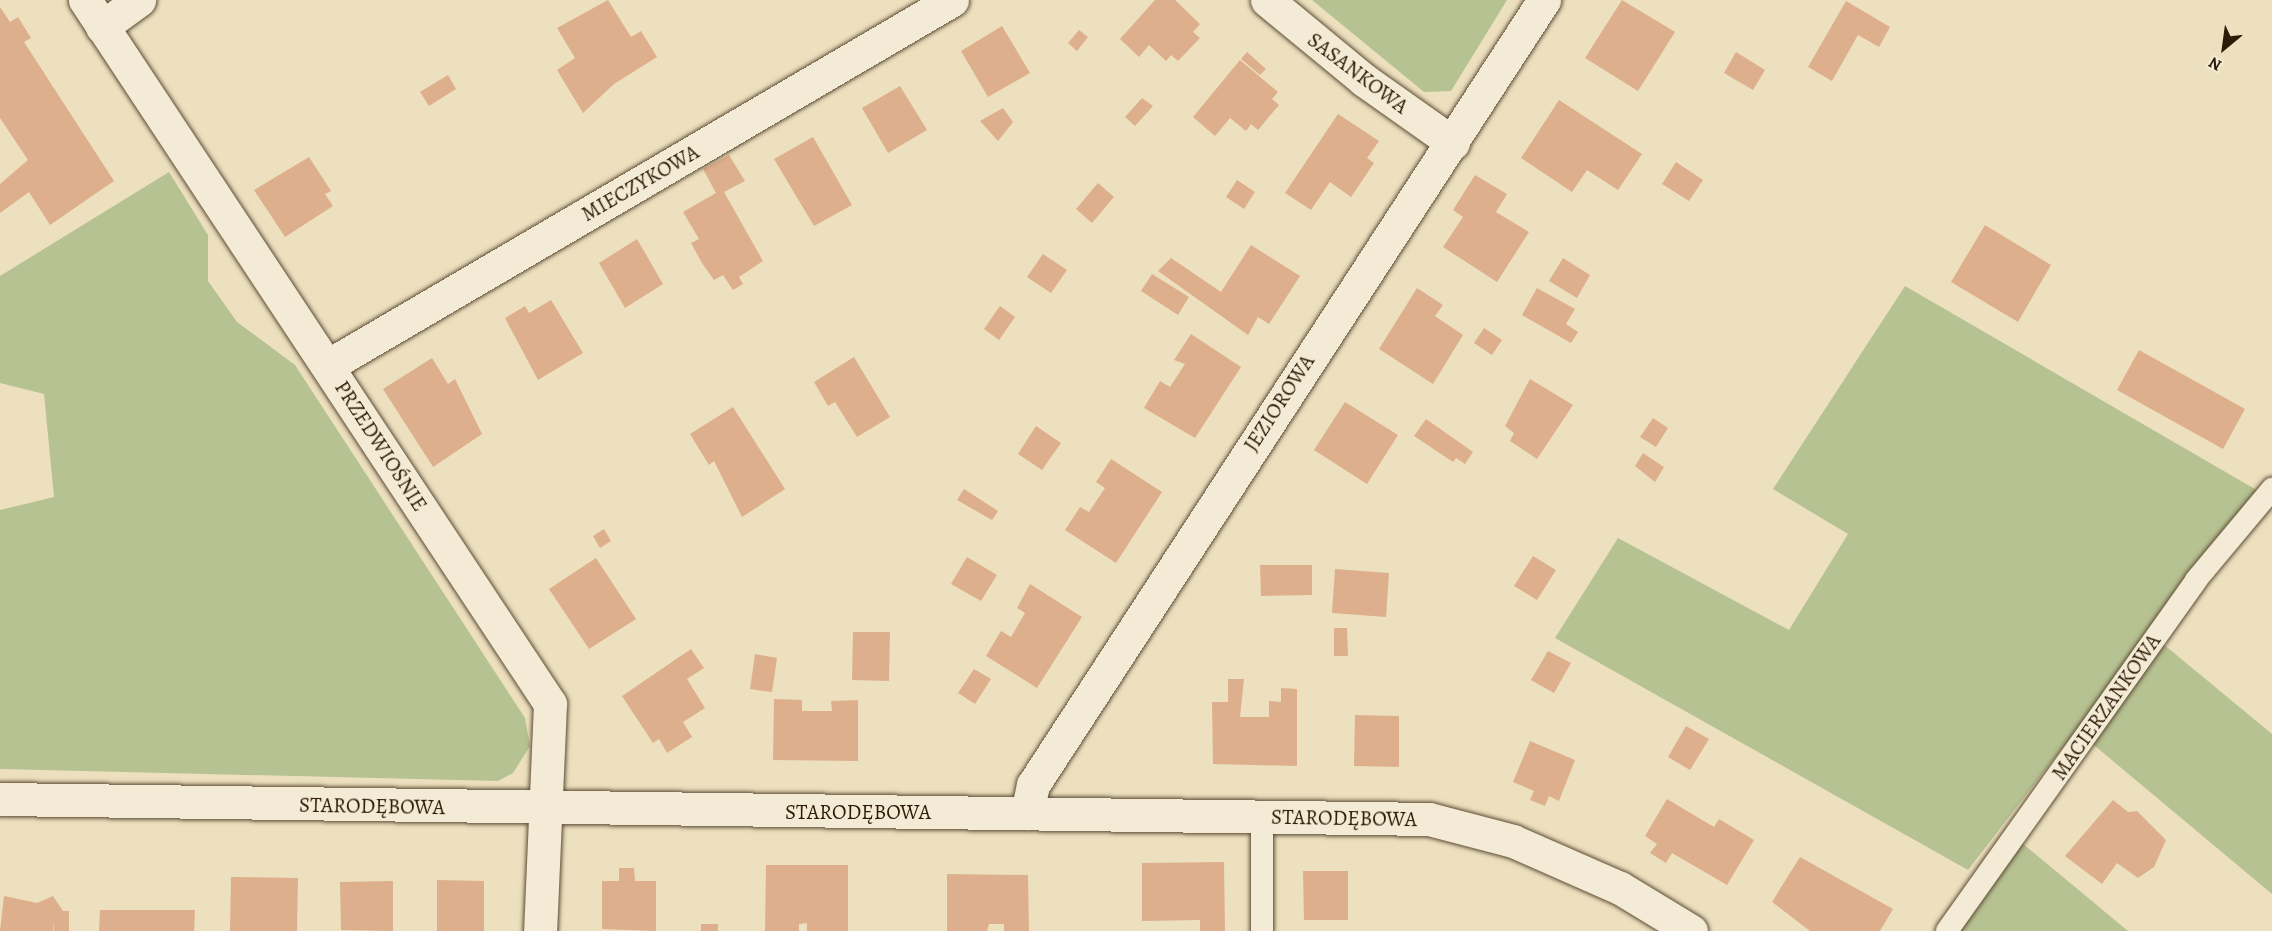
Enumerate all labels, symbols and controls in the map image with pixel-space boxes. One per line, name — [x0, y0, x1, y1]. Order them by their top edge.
north arrow — [2194, 18, 2254, 78]
street label: SASANKOWA — [1303, 27, 1413, 119]
text: N — [2205, 51, 2226, 76]
street label: MIECZYKOWA — [577, 139, 703, 227]
street label: JEZIOROWA — [1238, 350, 1320, 456]
street label: PRZEDWIOŚNIE — [329, 376, 433, 516]
street label: MACIERZANKOWA — [2046, 629, 2166, 785]
street label: STARODĘBOWA — [299, 792, 445, 820]
street label: STARODĘBOWA — [785, 799, 931, 825]
street label: STARODĘBOWA — [1271, 804, 1417, 832]

